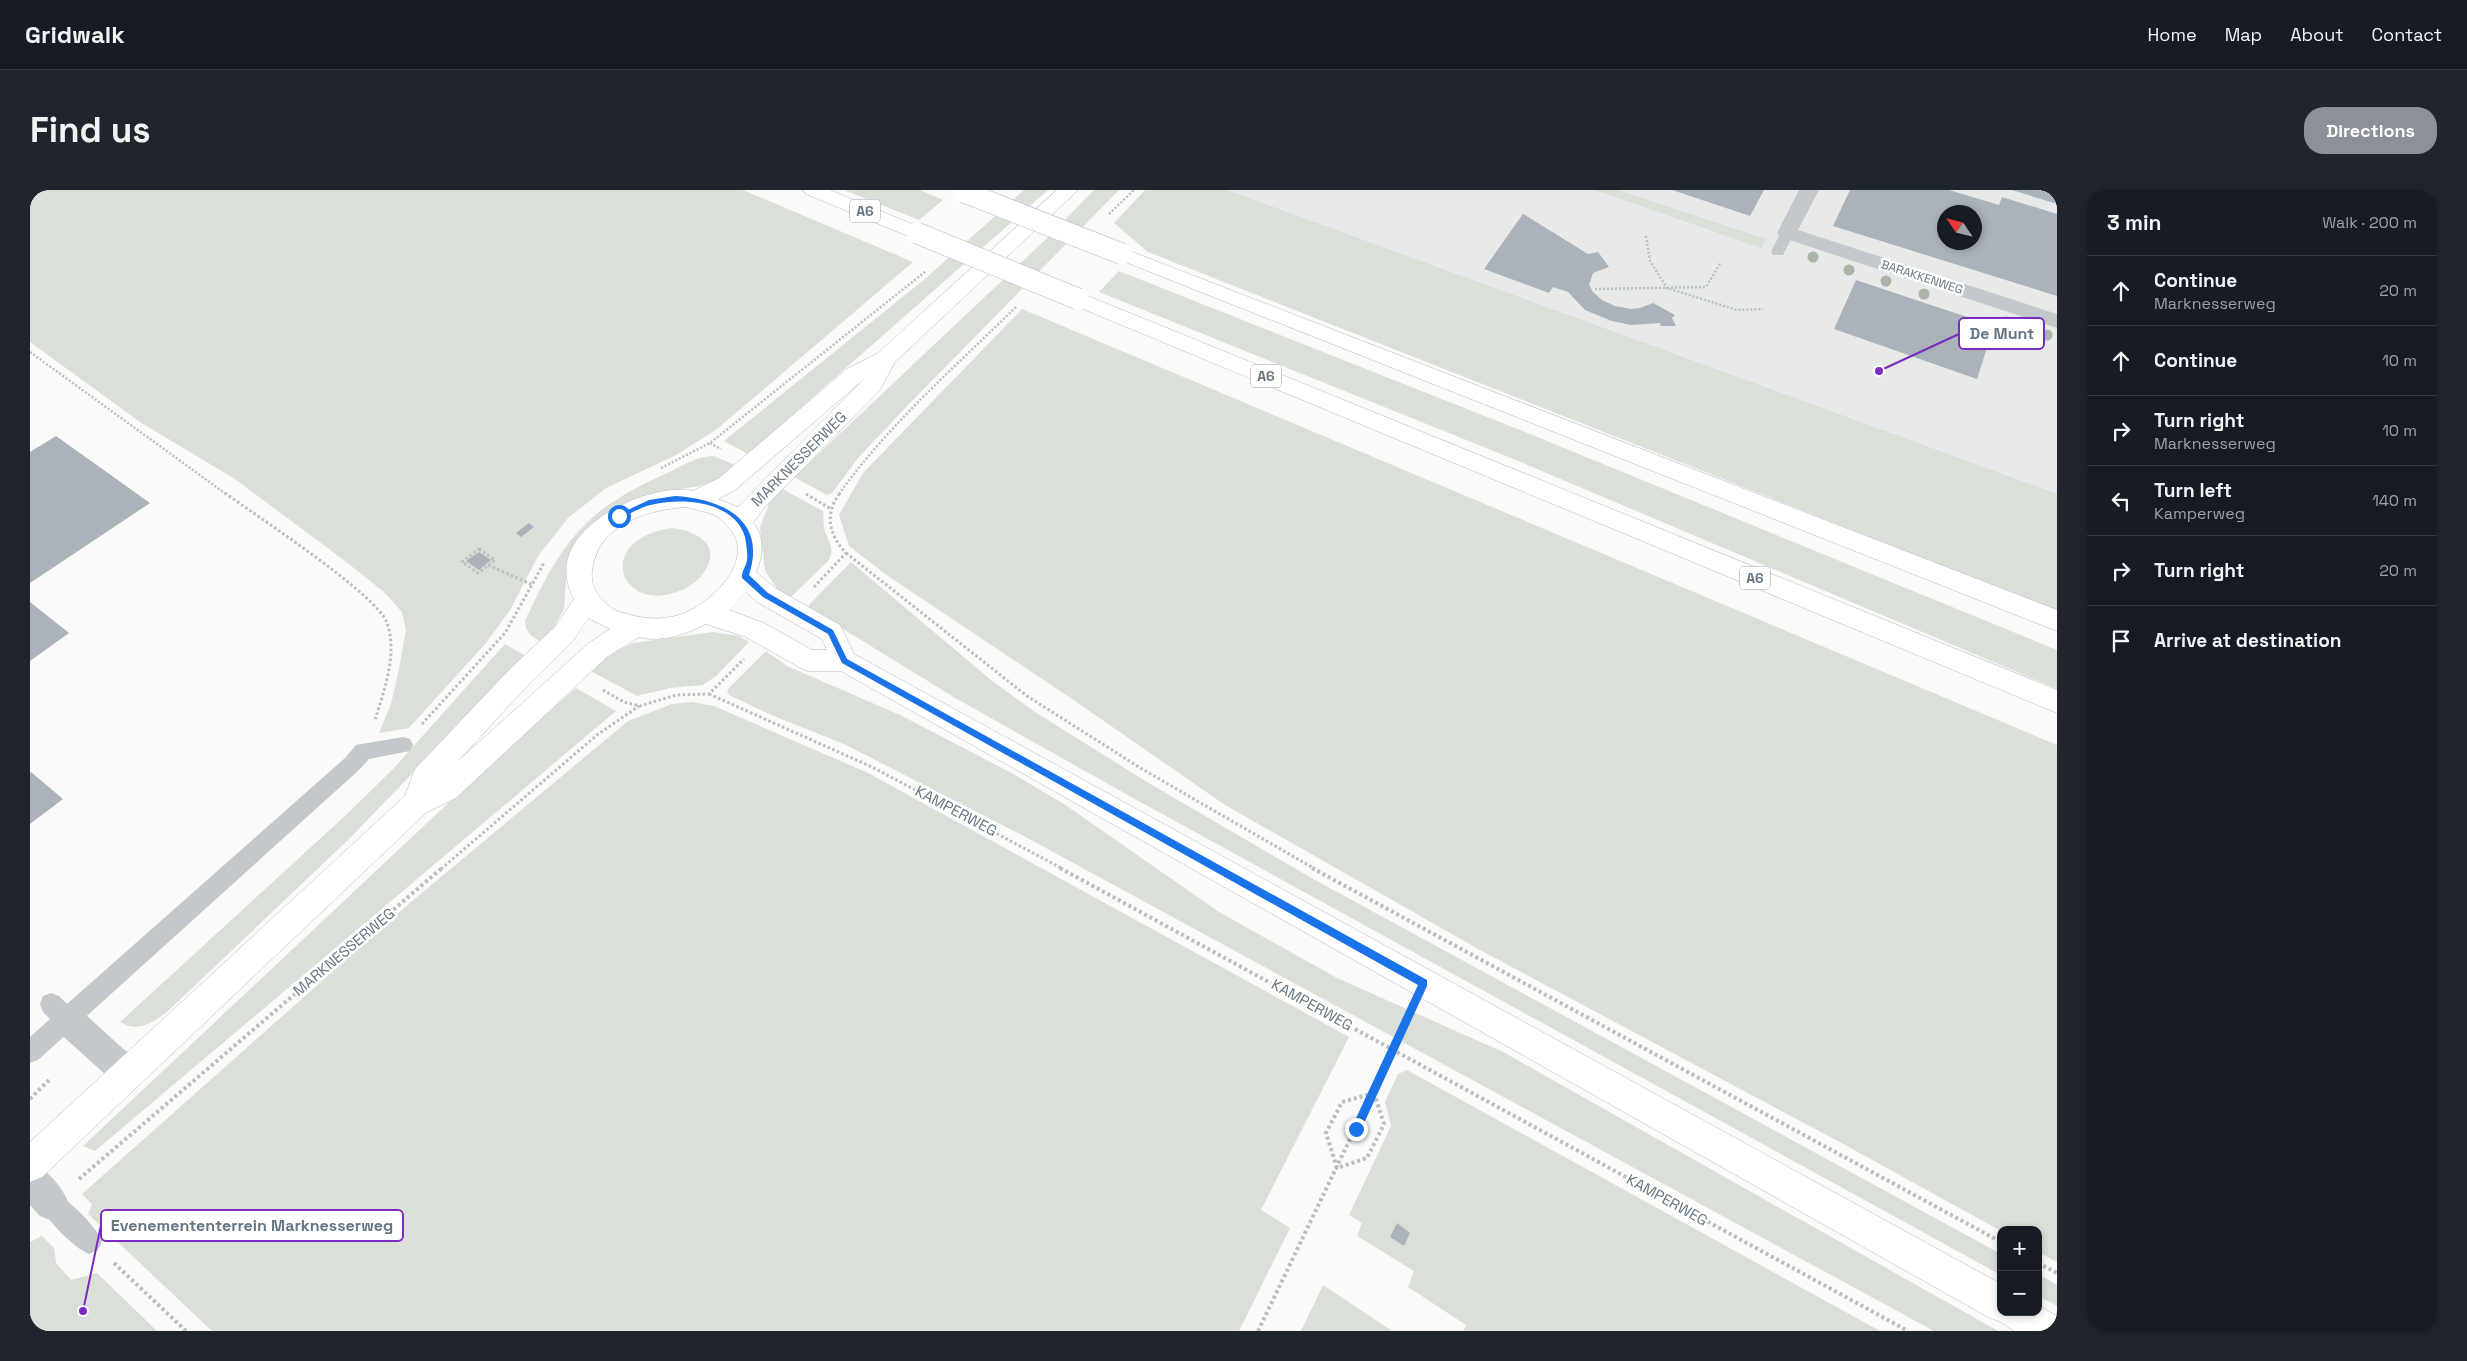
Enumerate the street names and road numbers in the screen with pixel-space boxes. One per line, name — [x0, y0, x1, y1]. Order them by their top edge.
road number: A6 — [850, 200, 880, 222]
street label: BARAKKENWEG — [1879, 256, 1965, 298]
road number: A6 — [1251, 365, 1281, 388]
street label: MARKNESSERWEG — [747, 407, 850, 510]
road number: A6 — [1740, 566, 1770, 589]
street label: KAMPERWEG — [912, 781, 1000, 840]
street label: MARKNESSERWEG — [289, 903, 399, 1000]
street label: KAMPERWEG — [1268, 974, 1356, 1035]
street label: KAMPERWEG — [1623, 1169, 1711, 1230]

